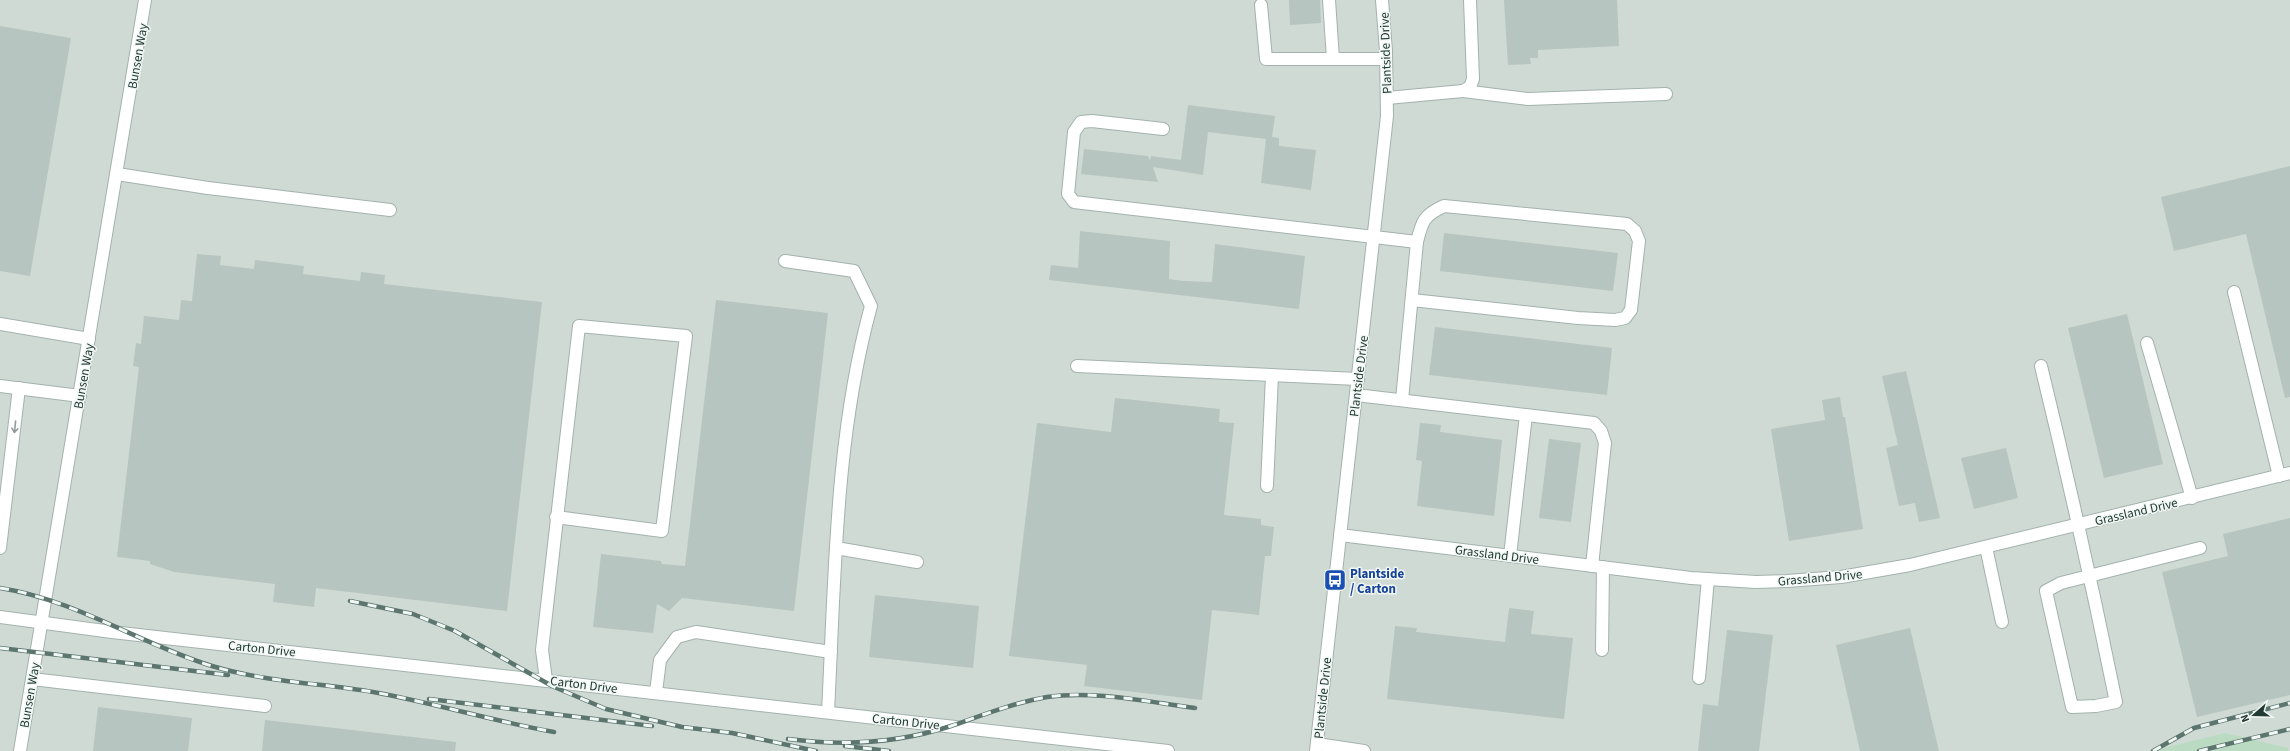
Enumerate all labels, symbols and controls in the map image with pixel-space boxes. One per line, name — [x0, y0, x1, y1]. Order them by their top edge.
street label: Plantside Drive — [1376, 12, 1396, 94]
street label: Bunsen Way — [123, 22, 153, 90]
street label: Plantside Drive — [1345, 334, 1373, 418]
street label: Bunsen Way — [69, 342, 99, 410]
one-way arrow — [11, 420, 18, 433]
street label: Grassland Drive — [2093, 494, 2179, 530]
street label: Grassland Drive — [1454, 541, 1540, 569]
place label: Plantside / Carton — [1350, 565, 1404, 598]
street label: Grassland Drive — [1777, 565, 1863, 591]
bus stop icon: Plantside / Carton — [1322, 567, 1348, 593]
street label: Carton Drive — [227, 637, 296, 661]
street label: Plantside Drive — [1310, 657, 1336, 740]
street label: Bunsen Way — [15, 661, 45, 729]
street label: Carton Drive — [549, 672, 619, 698]
north arrow — [2234, 695, 2274, 735]
street label: Carton Drive — [871, 710, 940, 734]
text: N — [2237, 712, 2253, 724]

